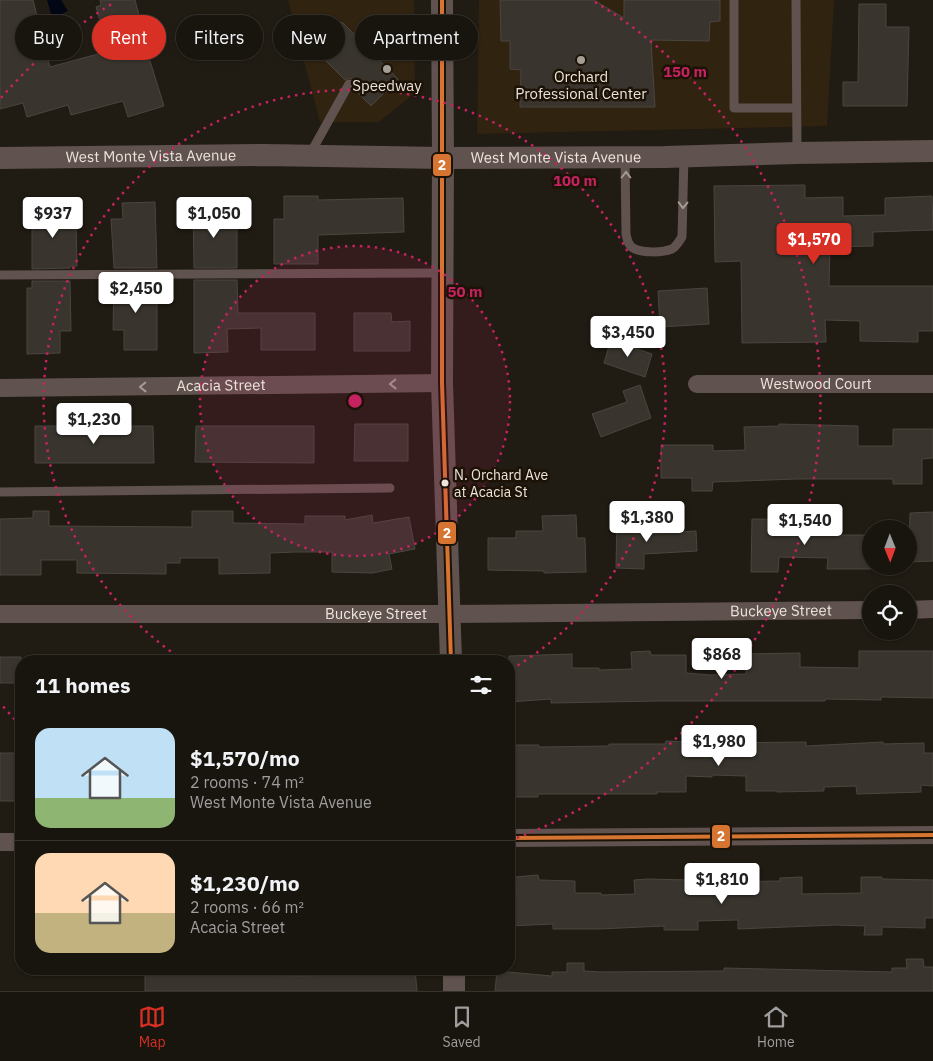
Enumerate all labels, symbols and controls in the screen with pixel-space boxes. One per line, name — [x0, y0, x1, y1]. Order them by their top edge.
chip: Buy — [15, 15, 82, 60]
chip: Rent — [92, 15, 166, 60]
chip: Filters — [176, 15, 263, 60]
chip: New — [273, 15, 345, 60]
chip: Apartment — [355, 15, 478, 60]
marker: Orchard Professional Center — [575, 54, 587, 66]
text: 150 m — [663, 62, 707, 81]
marker: Speedway — [381, 63, 393, 75]
place label: Orchard Professional Center — [515, 67, 647, 103]
place label: Speedway — [352, 76, 422, 95]
street label: West Monte Vista Avenue — [66, 145, 236, 166]
street label: West Monte Vista Avenue — [471, 147, 641, 167]
line badge: 2 — [432, 153, 452, 177]
text: 2 — [438, 156, 446, 174]
text: 100 m — [553, 171, 597, 190]
one-way arrow — [620, 171, 631, 179]
pin: $937 — [23, 196, 83, 239]
pin: $1,050 — [173, 196, 255, 239]
one-way arrow — [678, 202, 688, 209]
text: $937 — [34, 203, 72, 223]
text: $1,050 — [188, 203, 240, 223]
pin: $1,570 — [773, 222, 855, 265]
text: $1,570 — [788, 229, 840, 249]
pin: $2,450 — [95, 272, 177, 314]
text: $2,450 — [110, 278, 162, 298]
text: 50 m — [448, 282, 482, 301]
pin: $3,450 — [587, 316, 669, 358]
text: $3,450 — [602, 322, 654, 342]
street label: Westwood Court — [760, 374, 872, 393]
street label: Acacia Street — [176, 375, 266, 395]
one-way arrow — [389, 378, 397, 389]
one-way arrow — [139, 382, 146, 392]
centre of rings — [346, 392, 364, 410]
pin: $1,230 — [53, 402, 135, 445]
text: $1,230 — [68, 409, 120, 429]
place label: N. Orchard Ave at Acacia St — [454, 466, 548, 501]
marker: N. Orchard Ave at Acacia St — [440, 478, 450, 488]
pin: $1,380 — [606, 500, 688, 543]
pin: $1,540 — [764, 504, 846, 546]
text: $1,380 — [621, 507, 673, 527]
text: $1,540 — [779, 510, 831, 530]
north arrow — [862, 520, 918, 575]
map controls — [862, 520, 917, 640]
line badge: 2 — [437, 521, 457, 545]
text: 2 — [443, 524, 451, 542]
button: locate — [862, 585, 917, 640]
street label: Buckeye Street — [730, 600, 832, 620]
street label: Buckeye Street — [325, 604, 427, 623]
pin: $868 — [692, 638, 752, 680]
text: $868 — [703, 644, 741, 664]
text: 11 homes — [35, 671, 131, 699]
icon: filters — [467, 671, 495, 699]
pin: $1,980 — [678, 724, 760, 767]
text: $1,980 — [693, 731, 745, 751]
text: $1,570/mo — [190, 744, 300, 772]
icon: home — [75, 748, 135, 808]
text: 2 rooms · 74 m² — [190, 772, 304, 792]
text: West Monte Vista Avenue — [190, 792, 372, 812]
line badge: 2 — [711, 824, 731, 849]
text: 2 — [717, 827, 725, 845]
pin: $1,810 — [681, 862, 763, 905]
text: $1,230/mo — [190, 869, 300, 897]
text: $1,810 — [696, 869, 748, 889]
icon: home — [75, 873, 135, 933]
text: 2 rooms · 66 m² — [190, 897, 304, 917]
text: Acacia Street — [190, 917, 285, 937]
tab: Map — [138, 1003, 166, 1051]
tab: Saved — [443, 1003, 481, 1051]
tab: Home — [757, 1003, 795, 1051]

